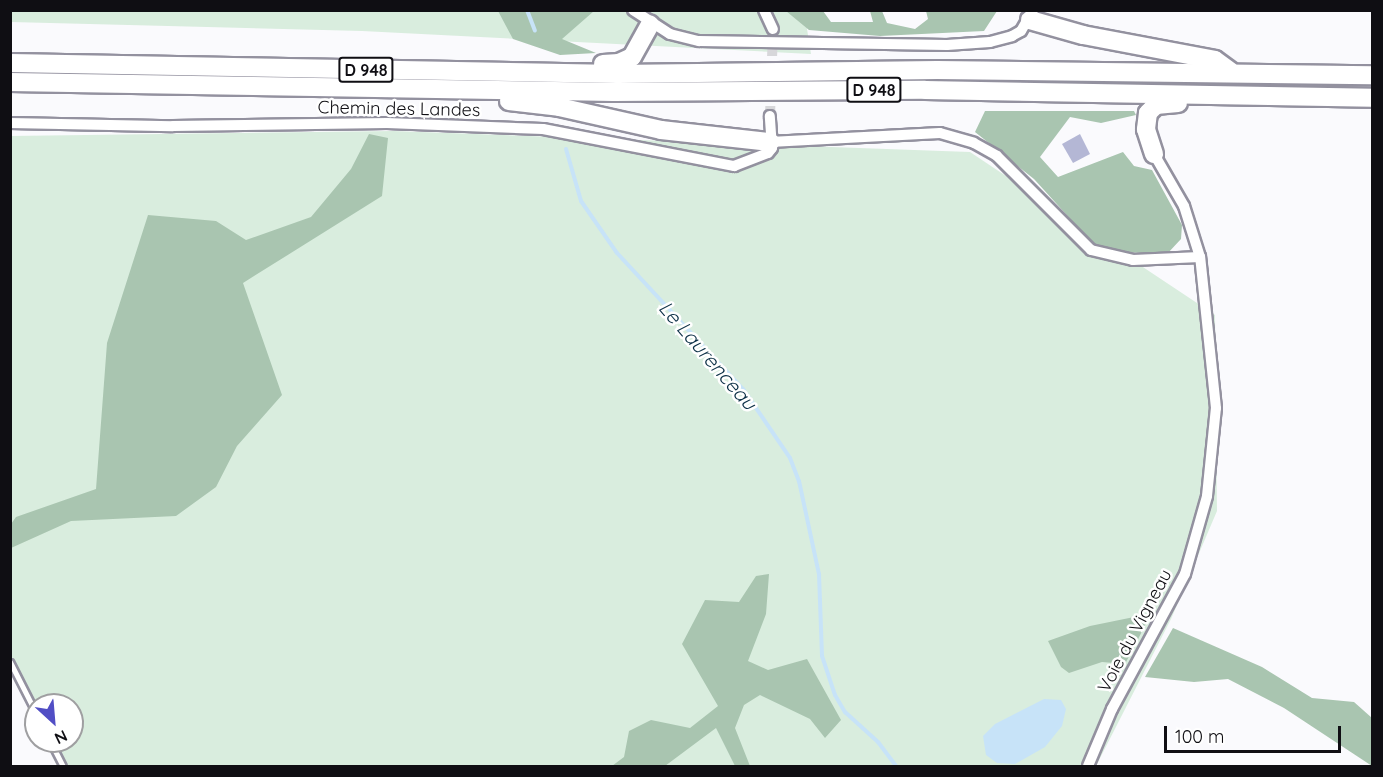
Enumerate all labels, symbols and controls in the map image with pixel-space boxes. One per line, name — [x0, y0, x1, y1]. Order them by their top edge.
road number: D 948 — [338, 57, 394, 83]
road number: D 948 — [846, 77, 902, 103]
street label: Chemin des Landes — [318, 97, 480, 121]
water label: Le Laurenceau — [654, 296, 762, 414]
street label: Voie du Vigneau — [1093, 566, 1177, 696]
north arrow — [24, 693, 84, 753]
scale bar — [1167, 714, 1344, 752]
text: 100 m — [1175, 725, 1224, 748]
text: N — [51, 726, 71, 749]

